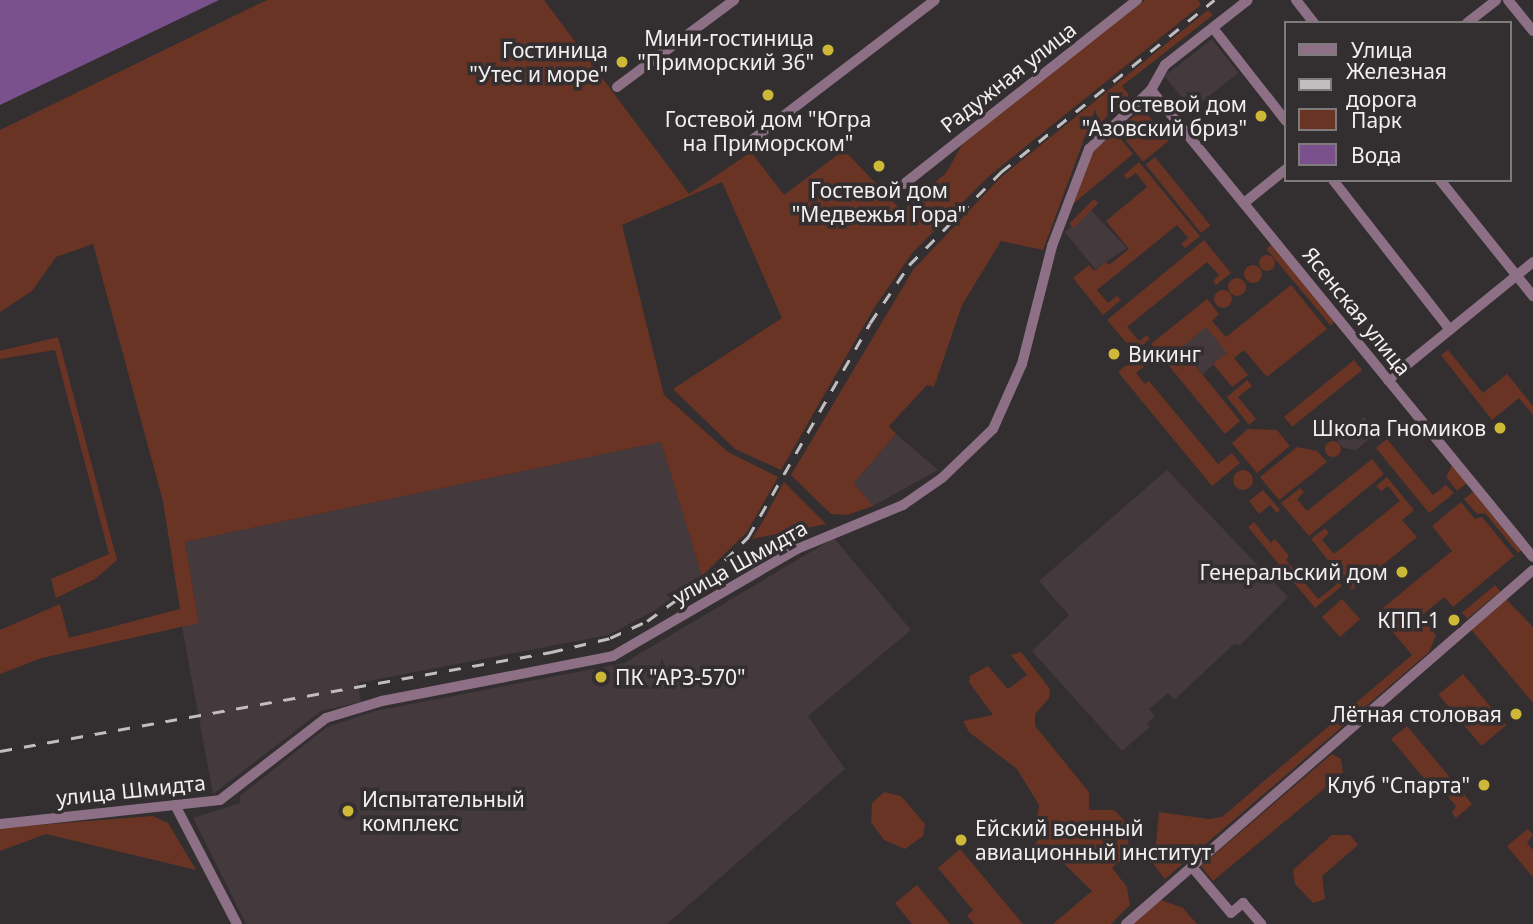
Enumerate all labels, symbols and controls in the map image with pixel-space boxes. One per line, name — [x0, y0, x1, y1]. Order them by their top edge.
street label: Радужная улица — [935, 16, 1081, 138]
legend — [1284, 21, 1512, 182]
place label: Мини-гостиница "Приморский 36" — [637, 25, 814, 75]
text: Улица — [1351, 36, 1413, 64]
place label: Гостиница "Утес и море" — [469, 37, 608, 87]
marker: Мини-гостиница "Приморский 36" — [820, 42, 836, 58]
marker: Гостиница "Утес и море" — [614, 54, 630, 70]
text: Железная дорога — [1346, 57, 1447, 113]
marker: Гостевой дом "Югра на Приморском" — [760, 87, 776, 103]
place label: Гостевой дом "Азовский бриз" — [1082, 91, 1247, 141]
place label: Гостевой дом "Югра на Приморском" — [665, 106, 871, 156]
text: Парк — [1351, 106, 1402, 134]
marker: Гостевой дом "Азовский бриз" — [1253, 108, 1269, 124]
text: Вода — [1351, 141, 1401, 169]
marker: Гостевой дом "Медвежья Гора" — [871, 158, 887, 174]
place label: Гостевой дом "Медвежья Гора" — [792, 177, 966, 227]
street label: Ясенская улица — [1298, 242, 1416, 380]
place label: Викинг — [1128, 341, 1201, 367]
marker: Викинг — [1106, 346, 1122, 362]
place label: Школа Гномиков — [1312, 415, 1486, 441]
marker: Школа Гномиков — [1492, 420, 1508, 436]
street label: улица Шмидта — [668, 515, 812, 609]
place label: Генеральский дом — [1200, 559, 1388, 585]
marker: Генеральский дом — [1394, 564, 1410, 580]
place label: КПП-1 — [1377, 607, 1440, 633]
marker: КПП-1 — [1446, 612, 1462, 628]
place label: ПК "АРЗ-570" — [615, 664, 746, 690]
marker: ПК "АРЗ-570" — [593, 669, 609, 685]
place label: Лётная столовая — [1331, 701, 1502, 727]
marker: Лётная столовая — [1508, 706, 1524, 722]
street label: улица Шмидта — [55, 770, 207, 810]
place label: Клуб "Спарта" — [1327, 772, 1470, 798]
marker: Клуб "Спарта" — [1476, 777, 1492, 793]
place label: Испытательный комплекс — [362, 786, 525, 836]
marker: Испытательный комплекс — [340, 803, 356, 819]
place label: Ейский военный авиационный институт — [975, 815, 1211, 865]
marker: Ейский военный авиационный институт — [953, 832, 969, 848]

